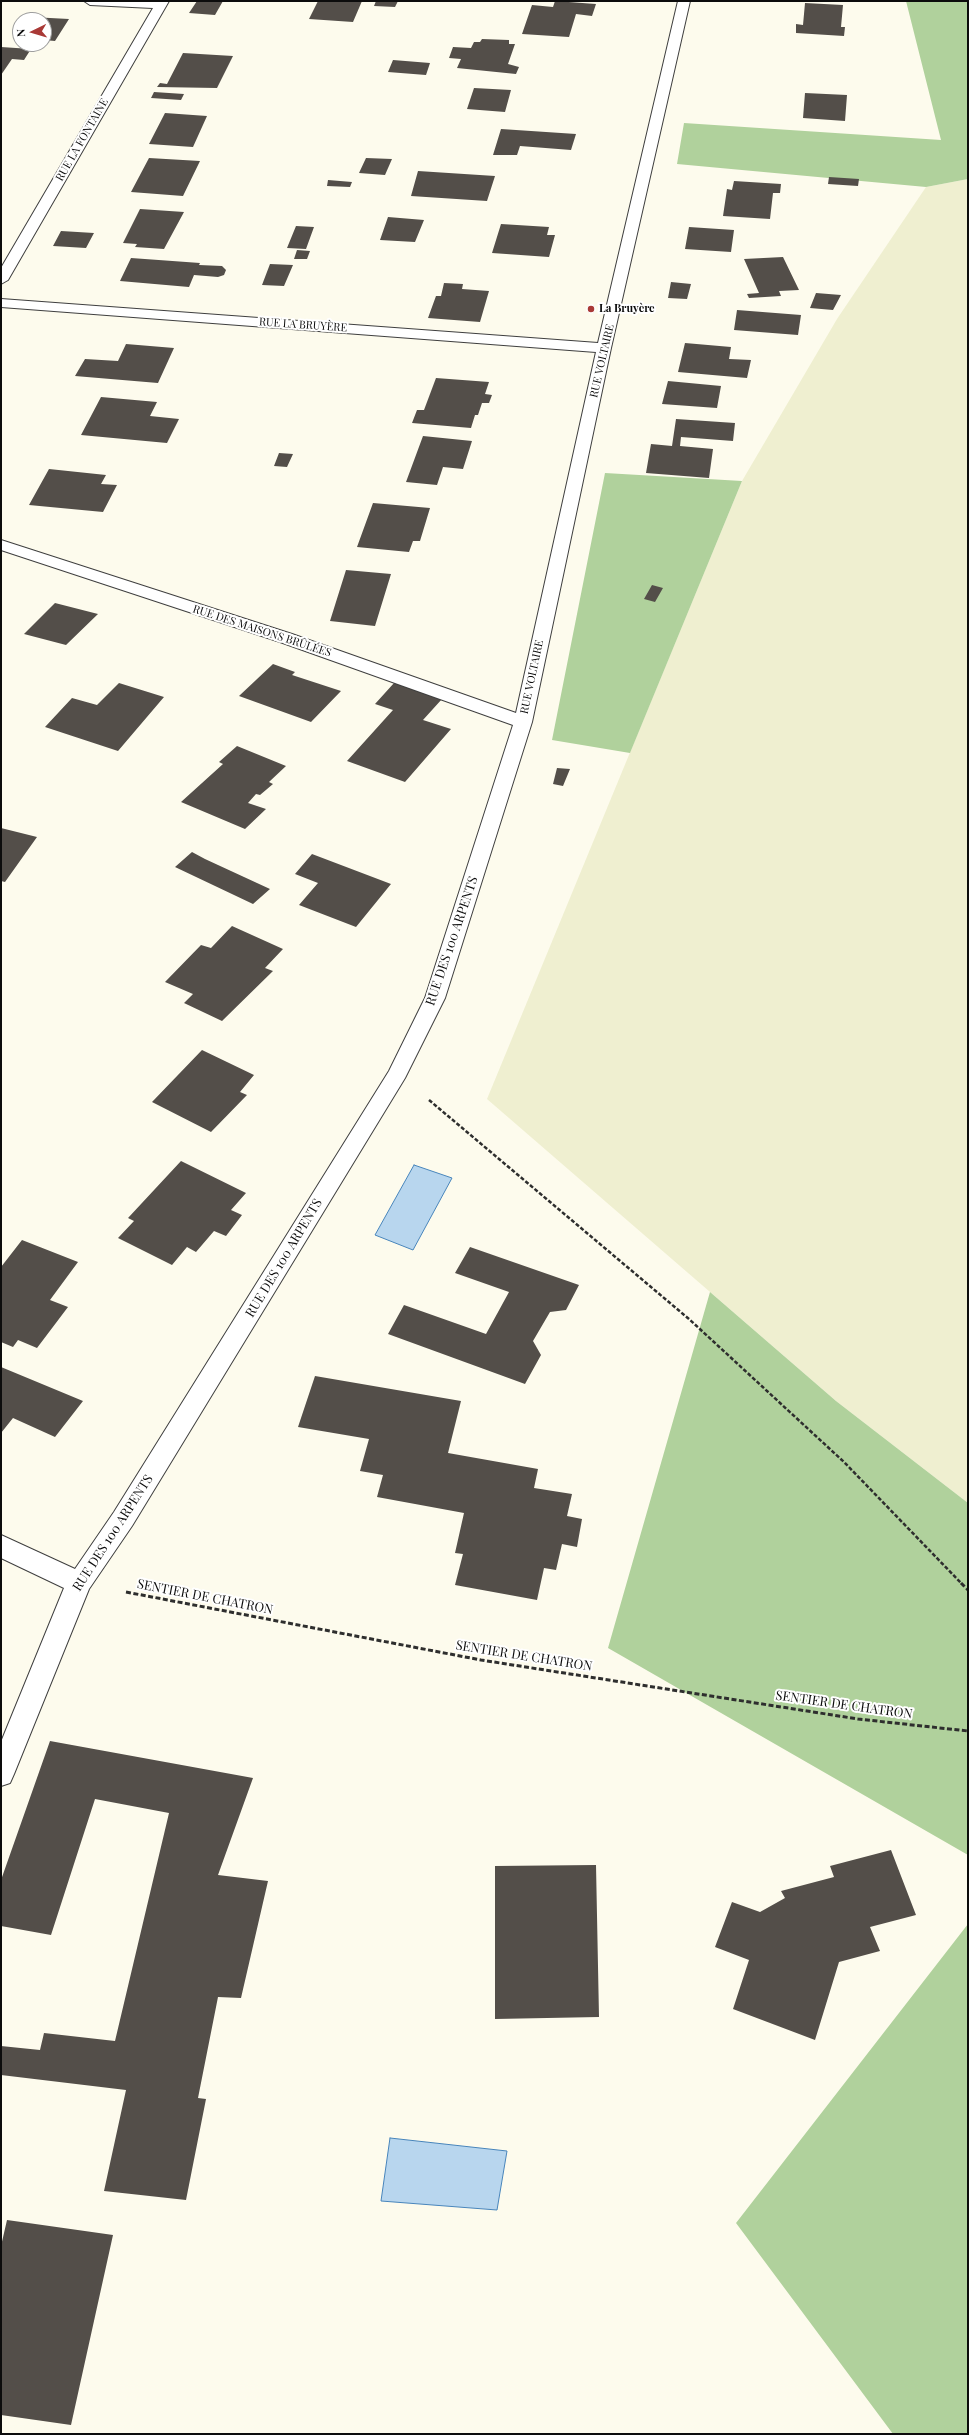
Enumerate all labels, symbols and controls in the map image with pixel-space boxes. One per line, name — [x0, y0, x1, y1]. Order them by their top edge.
north arrow — [12, 12, 52, 52]
text: N — [13, 28, 28, 38]
street label: RUE LA FONTAINE — [53, 96, 111, 184]
place label: La Bruyère — [599, 302, 655, 316]
marker: La Bruyère — [586, 304, 596, 314]
street label: RUE LA BRUYÈRE — [258, 315, 348, 335]
street label: RUE VOLTAIRE — [587, 323, 617, 399]
street label: RUE DES MAISONS BRÛLÉES — [191, 602, 333, 660]
street label: RUE VOLTAIRE — [518, 639, 546, 715]
street label: RUE DES 100 ARPENTS — [423, 874, 481, 1008]
street label: RUE DES 100 ARPENTS — [242, 1196, 326, 1320]
street label: RUE DES 100 ARPENTS — [70, 1472, 156, 1594]
street label: SENTIER DE CHATRON — [136, 1576, 274, 1618]
street label: SENTIER DE CHATRON — [455, 1637, 593, 1675]
street label: SENTIER DE CHATRON — [775, 1688, 913, 1722]

